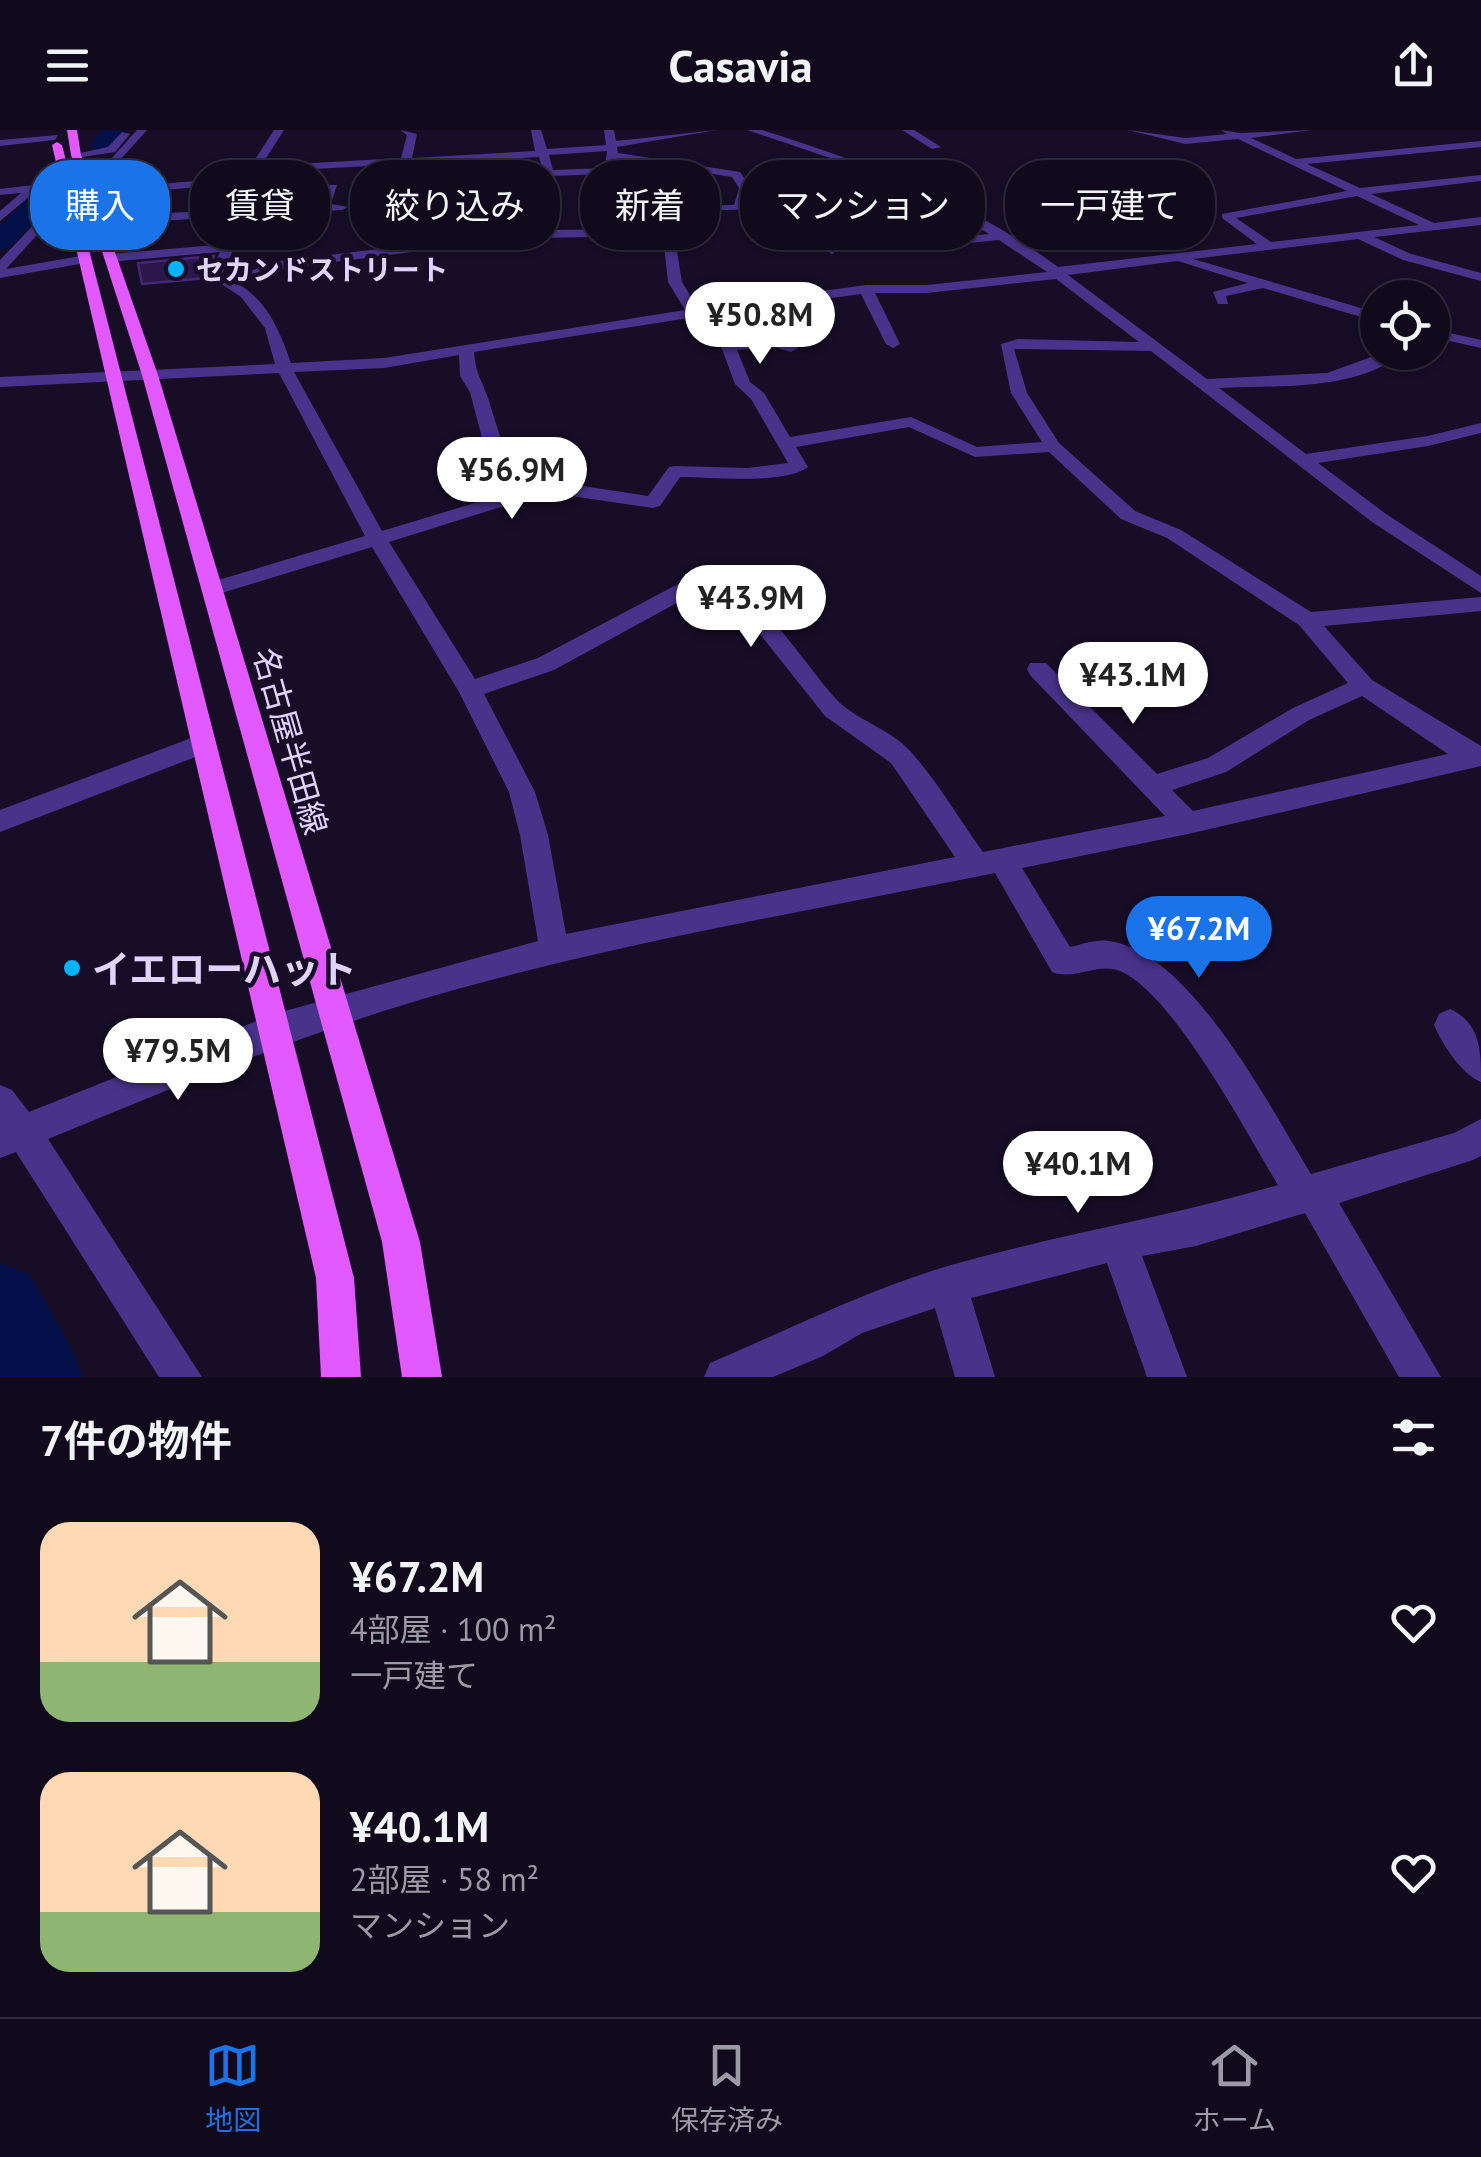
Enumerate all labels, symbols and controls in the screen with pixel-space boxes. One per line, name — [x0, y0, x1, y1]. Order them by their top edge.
text: Casavia — [668, 36, 813, 94]
icon: menu — [40, 38, 95, 93]
icon: share — [1386, 38, 1441, 93]
chip: 購入 — [30, 160, 170, 250]
chip: 賃貸 — [190, 160, 330, 250]
chip: 絞り込み — [350, 160, 560, 250]
chip: 新着 — [580, 160, 720, 250]
chip: マンション — [740, 160, 985, 250]
chip: 一戸建て — [1005, 160, 1215, 250]
place label: セカンドストリート — [196, 251, 448, 288]
marker: セカンドストリート — [165, 258, 187, 280]
map controls — [1360, 280, 1450, 370]
button: locate — [1360, 280, 1450, 370]
pin: ¥50.8M — [679, 282, 841, 367]
text: ¥50.8M — [707, 293, 813, 335]
pin: ¥56.9M — [431, 437, 593, 522]
text: ¥56.9M — [459, 448, 565, 490]
pin: ¥43.9M — [670, 565, 832, 650]
text: ¥43.9M — [698, 576, 804, 618]
pin: ¥43.1M — [1052, 642, 1214, 727]
street label: 名古屋半田線 — [244, 643, 338, 839]
text: ¥43.1M — [1080, 653, 1186, 695]
pin: ¥67.2M — [1118, 896, 1280, 981]
text: ¥67.2M — [1148, 907, 1250, 949]
place label: イエローハット — [92, 944, 357, 993]
marker: イエローハット — [61, 957, 83, 979]
pin: ¥79.5M — [97, 1018, 259, 1103]
text: ¥79.5M — [125, 1029, 231, 1071]
pin: ¥40.1M — [997, 1131, 1159, 1216]
text: ¥40.1M — [1025, 1142, 1131, 1184]
icon: filters — [1386, 1410, 1441, 1465]
text: 7件の物件 — [40, 1413, 232, 1468]
text: ¥67.2M — [350, 1549, 484, 1604]
icon: home — [120, 1562, 240, 1682]
icon: heart — [1386, 1595, 1441, 1650]
text: 4部屋 · 100 m² — [350, 1608, 557, 1650]
text: 一戸建て — [350, 1654, 478, 1696]
text: ¥40.1M — [350, 1799, 489, 1854]
icon: home — [120, 1812, 240, 1932]
icon: heart — [1386, 1845, 1441, 1900]
text: 2部屋 · 58 m² — [350, 1858, 539, 1900]
text: マンション — [350, 1904, 510, 1946]
tab: 地図 — [205, 2038, 261, 2138]
tab: 保存済み — [671, 2038, 783, 2138]
tab: ホーム — [1193, 2038, 1276, 2138]

